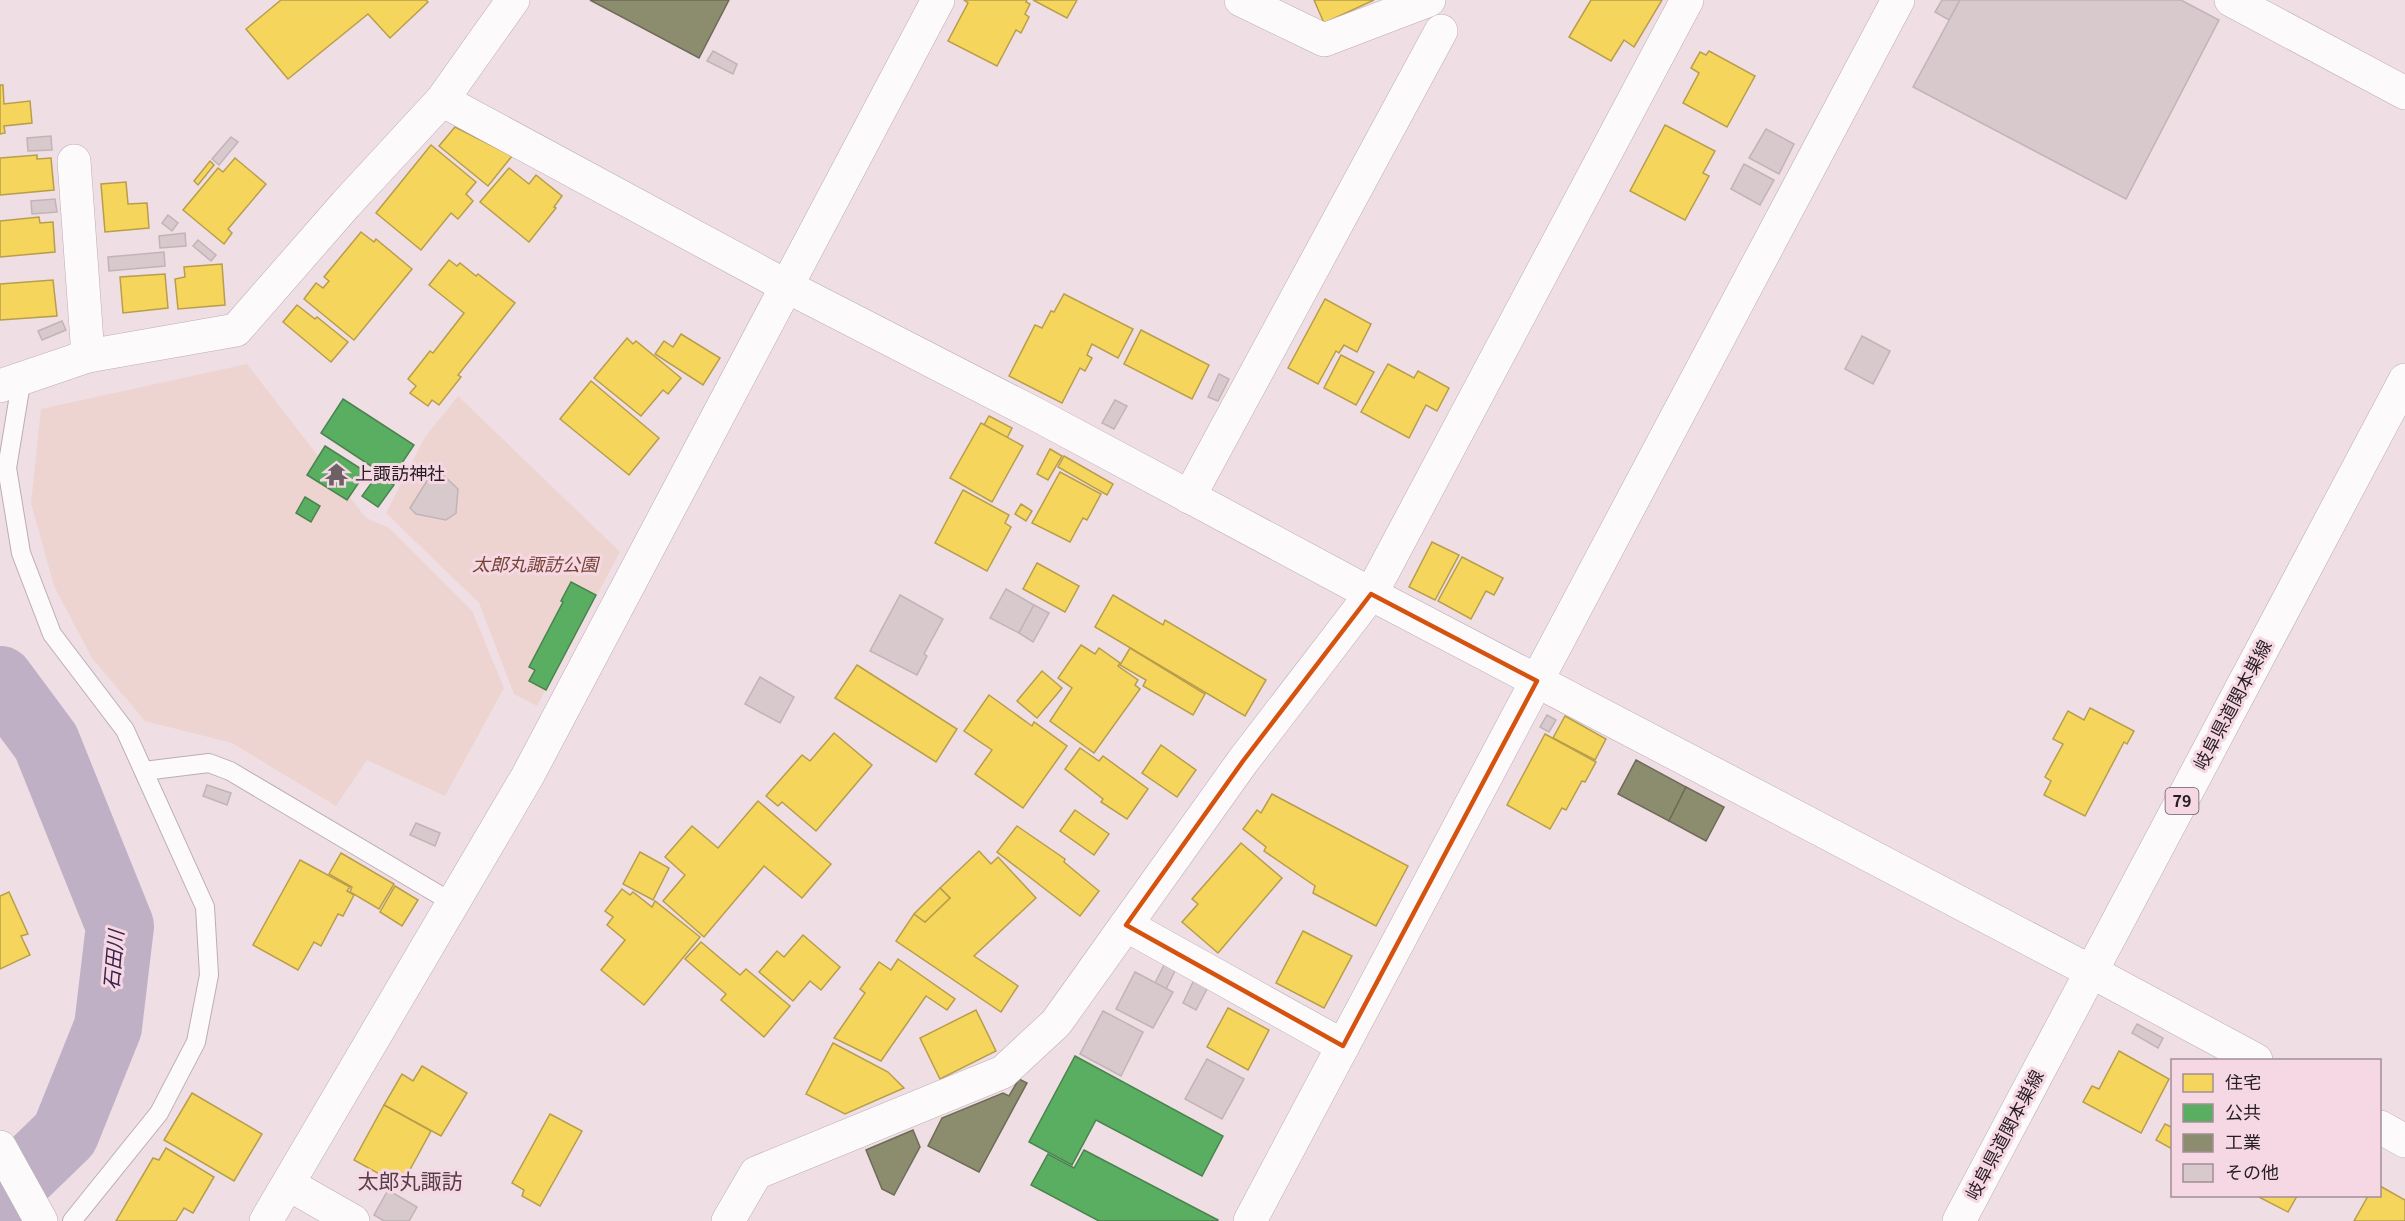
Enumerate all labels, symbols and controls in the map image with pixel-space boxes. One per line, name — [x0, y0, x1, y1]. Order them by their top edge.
place label: 上諏訪神社 — [355, 459, 445, 485]
temple icon: 上諏訪神社 — [324, 461, 350, 487]
park label: 太郎丸諏訪公園 — [472, 550, 601, 576]
street label: 岐阜県道関本巣線 — [2186, 634, 2277, 774]
road number: 79 — [2166, 788, 2198, 814]
water label: 石田川 — [95, 927, 130, 991]
legend — [2171, 1059, 2381, 1197]
street label: 岐阜県道関本巣線 — [1958, 1064, 2049, 1204]
text: 住宅 — [2225, 1068, 2261, 1094]
text: 公共 — [2225, 1098, 2261, 1124]
text: 工業 — [2225, 1128, 2261, 1154]
text: その他 — [2225, 1158, 2279, 1184]
district label: 太郎丸諏訪 — [358, 1165, 463, 1195]

